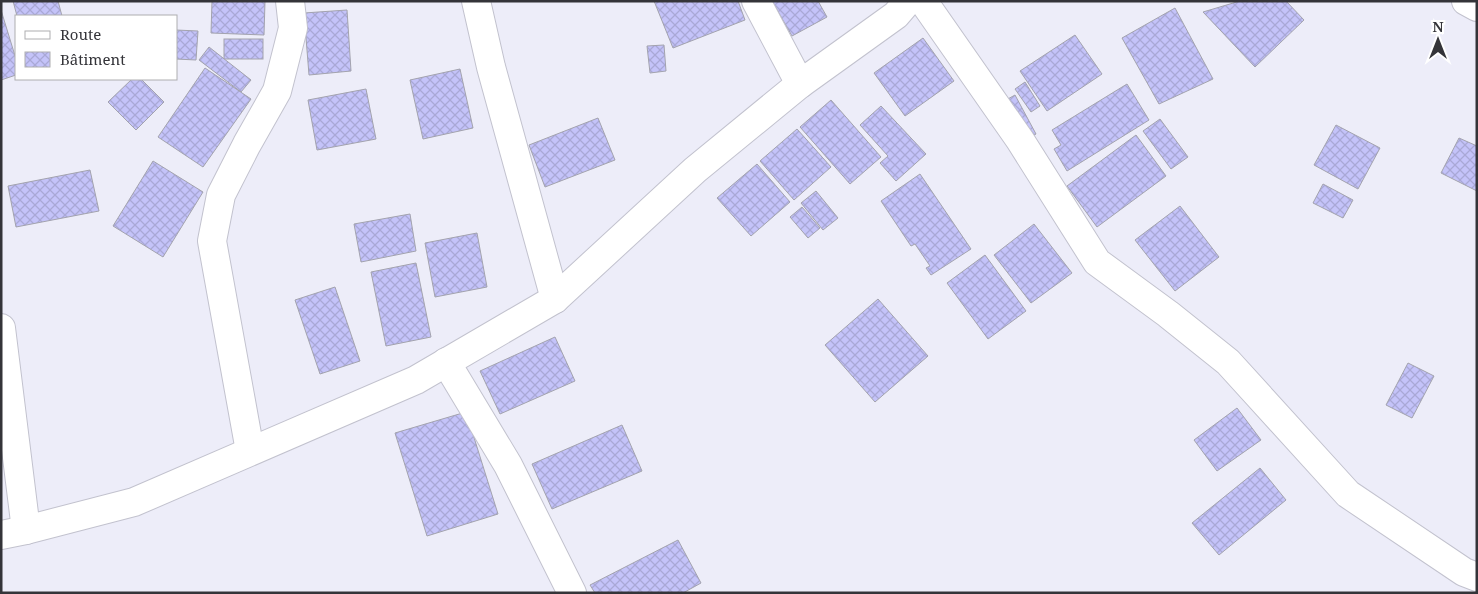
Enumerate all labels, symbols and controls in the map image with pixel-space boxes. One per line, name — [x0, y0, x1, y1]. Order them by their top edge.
legend — [15, 15, 178, 80]
north arrow — [1413, 15, 1463, 65]
text: N — [1432, 17, 1444, 36]
text: Route — [60, 24, 101, 44]
text: Bâtiment — [60, 49, 126, 69]

